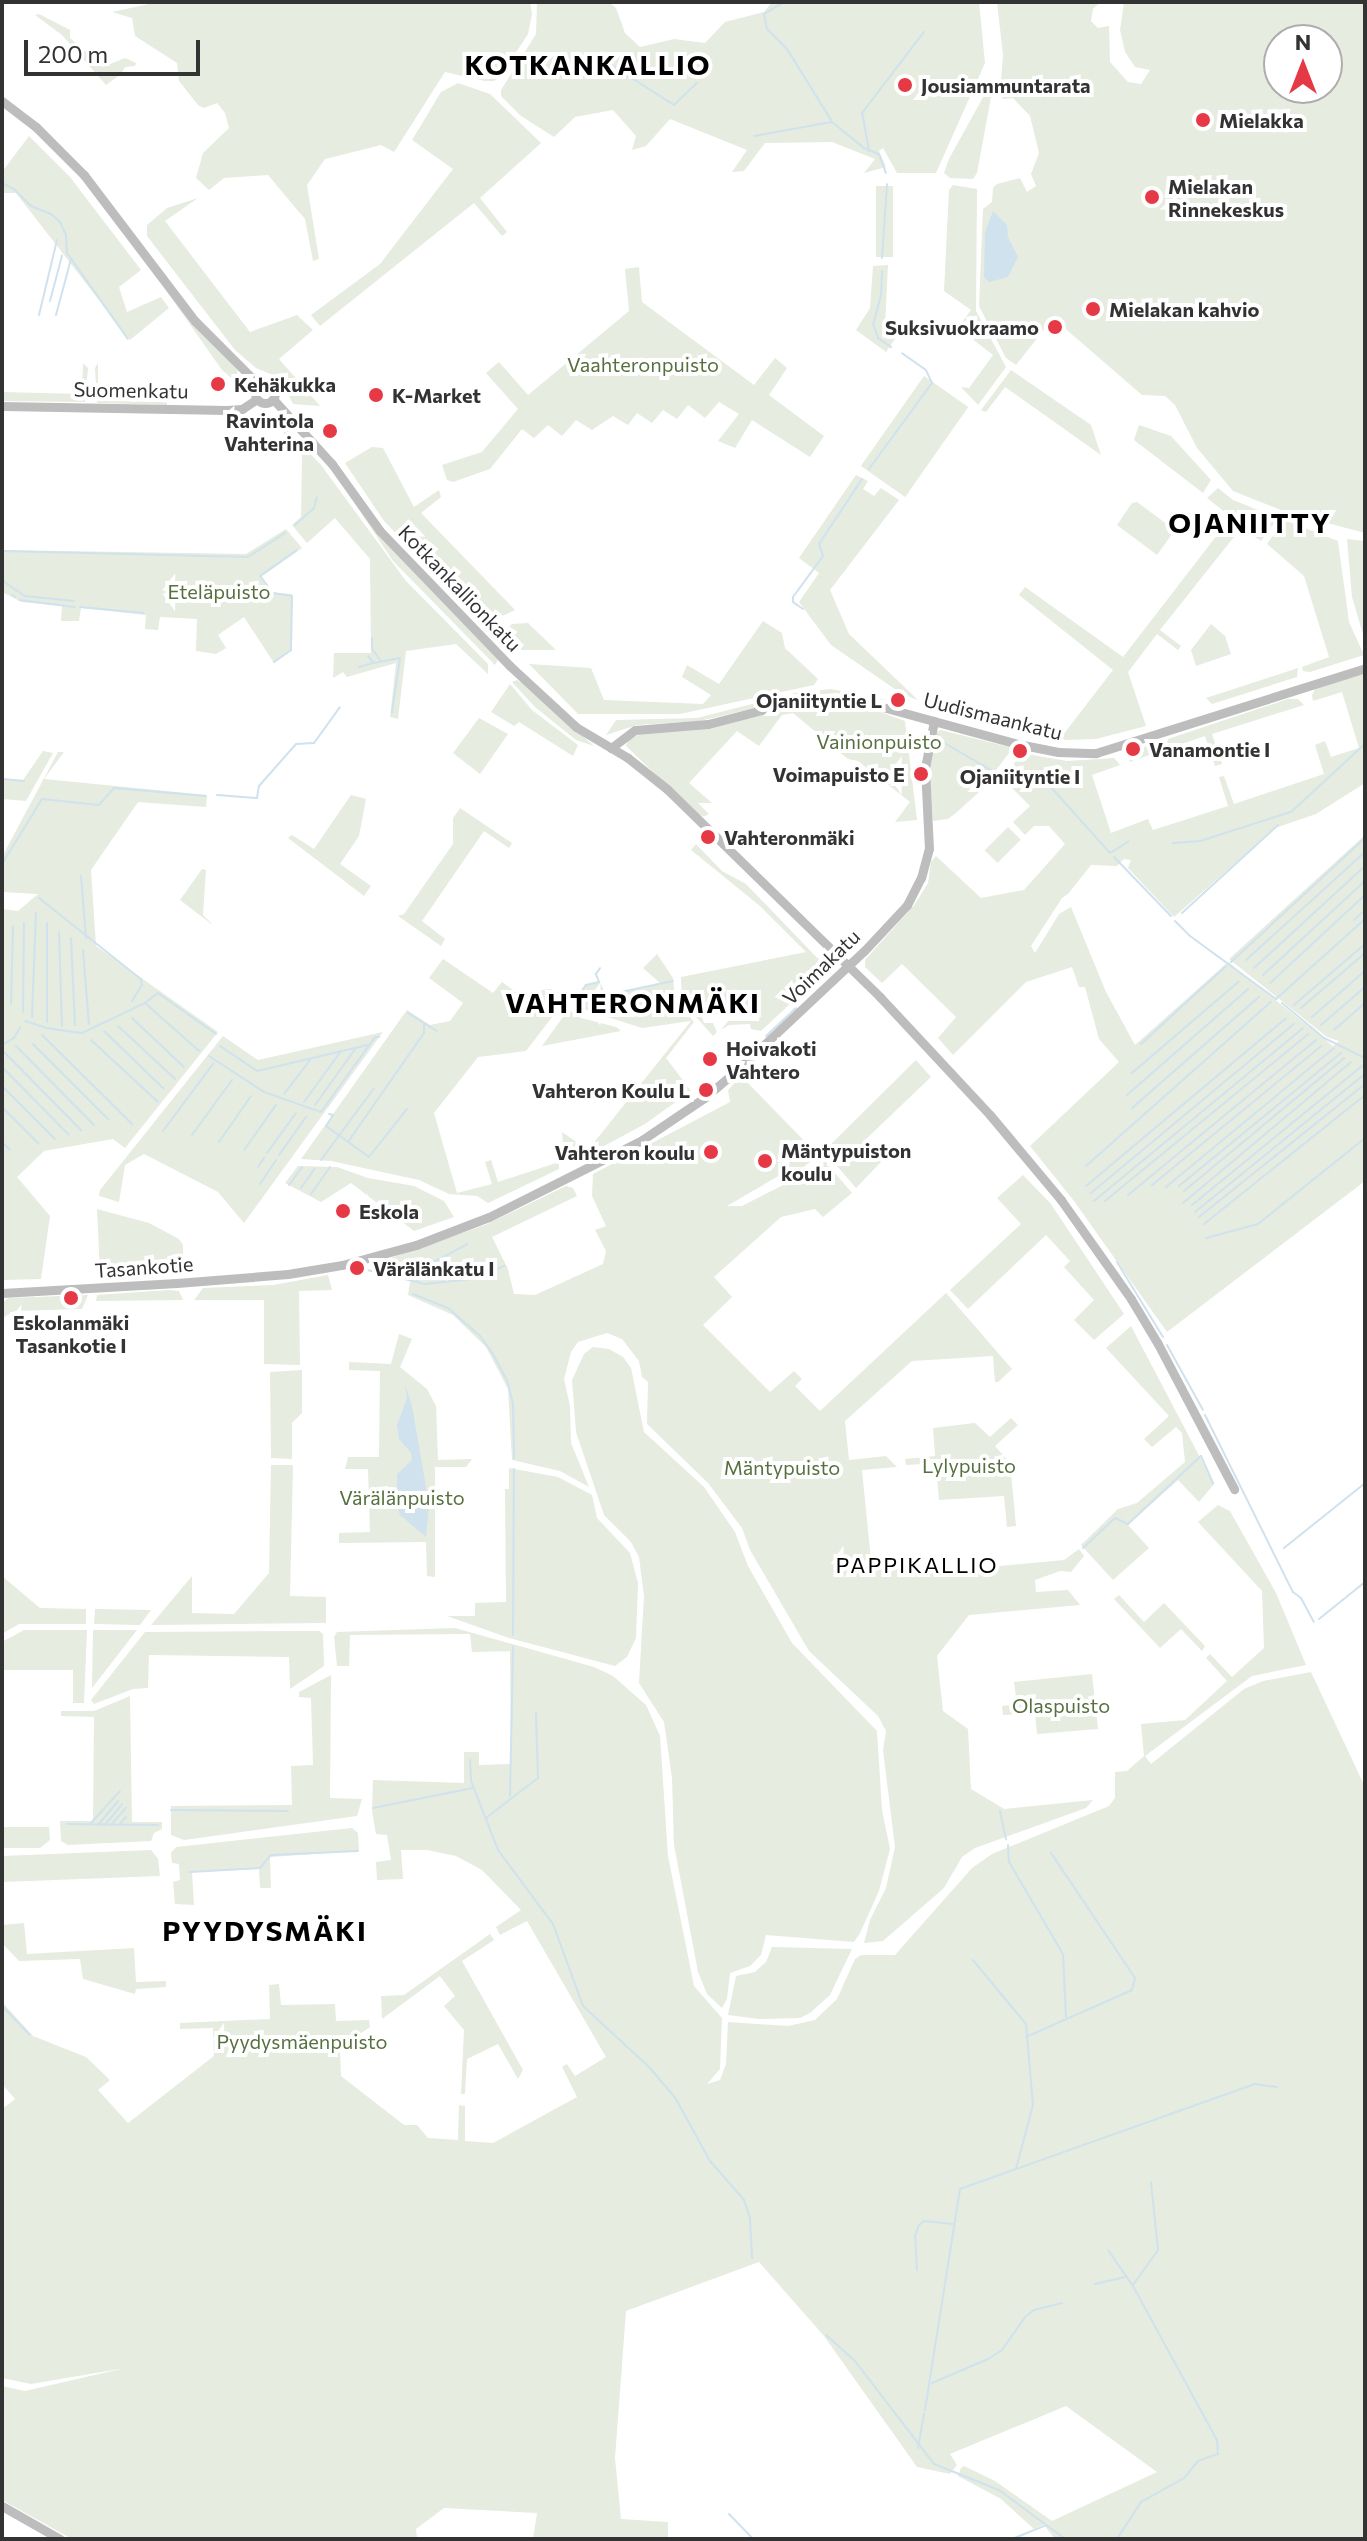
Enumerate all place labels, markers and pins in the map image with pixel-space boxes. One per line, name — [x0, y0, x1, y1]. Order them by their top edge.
place label: Jousiammuntarata — [921, 73, 1091, 97]
marker: Jousiammuntarata — [896, 76, 914, 94]
place label: Mielakka — [1219, 108, 1304, 132]
marker: Mielakka — [1194, 111, 1212, 129]
place label: Mielakan Rinnekeskus — [1168, 174, 1284, 221]
marker: Mielakan Rinnekeskus — [1143, 188, 1161, 206]
place label: Mielakan kahvio — [1109, 297, 1259, 321]
marker: Mielakan kahvio — [1084, 300, 1102, 318]
place label: Suksivuokraamo — [885, 315, 1039, 339]
marker: Suksivuokraamo — [1046, 318, 1064, 336]
place label: Kehäkukka — [234, 372, 336, 396]
marker: Kehäkukka — [209, 375, 227, 393]
place label: K-Market — [392, 383, 481, 407]
marker: K-Market — [367, 386, 385, 404]
place label: Ravintola Vahterina — [224, 408, 314, 455]
marker: Ravintola Vahterina — [321, 422, 339, 440]
place label: Ojaniityntie L — [756, 688, 882, 712]
marker: Ojaniityntie L — [889, 691, 907, 709]
place label: Vanamontie I — [1149, 737, 1270, 761]
marker: Vanamontie I — [1124, 740, 1142, 758]
marker: Ojaniityntie I — [1011, 742, 1029, 760]
place label: Voimapuisto E — [773, 762, 905, 786]
place label: Ojaniityntie I — [960, 764, 1080, 788]
marker: Voimapuisto E — [912, 765, 930, 783]
place label: Vahteronmäki — [724, 825, 855, 849]
marker: Vahteronmäki — [699, 828, 717, 846]
place label: Hoivakoti Vahtero — [726, 1036, 817, 1083]
marker: Hoivakoti Vahtero — [701, 1050, 719, 1068]
place label: Vahteron Koulu L — [532, 1078, 690, 1102]
marker: Vahteron Koulu L — [697, 1081, 715, 1099]
place label: Mäntypuiston koulu — [781, 1138, 911, 1185]
place label: Vahteron koulu — [554, 1140, 695, 1164]
marker: Vahteron koulu — [702, 1143, 720, 1161]
marker: Mäntypuiston koulu — [756, 1152, 774, 1170]
place label: Eskola — [359, 1199, 419, 1223]
marker: Eskola — [334, 1202, 352, 1220]
place label: Värälänkatu I — [373, 1256, 495, 1280]
marker: Värälänkatu I — [348, 1259, 366, 1277]
marker: Eskolanmäki Tasankotie I — [62, 1289, 80, 1307]
place label: Eskolanmäki Tasankotie I — [13, 1310, 129, 1357]

